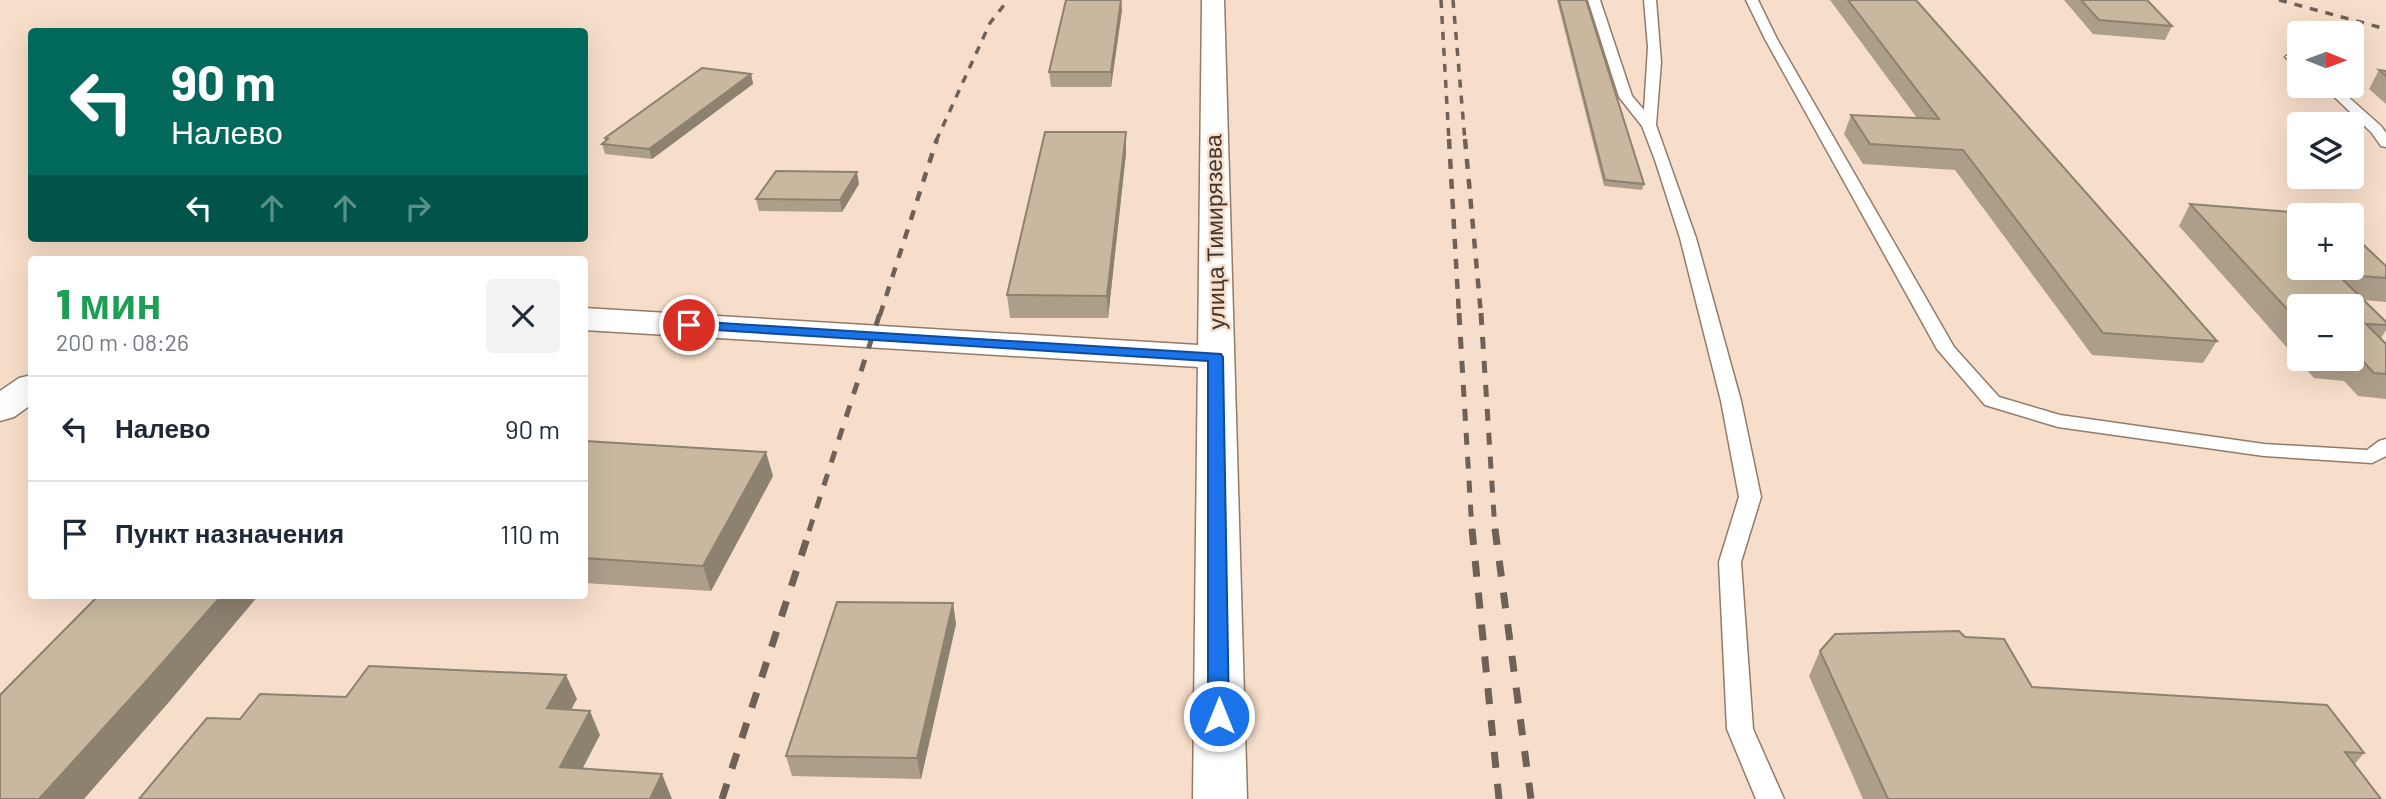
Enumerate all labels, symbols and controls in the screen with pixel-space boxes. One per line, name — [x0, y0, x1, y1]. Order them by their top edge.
north arrow — [2287, 21, 2364, 98]
map controls — [2287, 21, 2364, 371]
text: 90 m — [171, 52, 276, 111]
icon: left — [56, 56, 147, 147]
text: Налево — [171, 112, 283, 150]
button: layers — [2287, 112, 2364, 189]
street label: улица Тимирязева — [1198, 134, 1230, 330]
icon: left — [180, 189, 218, 227]
icon: ahead — [253, 189, 291, 227]
icon: ahead — [326, 189, 364, 227]
icon: right — [399, 189, 437, 227]
button: + — [2287, 203, 2364, 280]
text: 1 мин — [56, 277, 162, 327]
button: close — [486, 279, 560, 353]
button: − — [2287, 294, 2364, 371]
pin — [659, 295, 719, 355]
icon: arrive — [670, 306, 708, 344]
text: 200 m · 08:26 — [56, 328, 189, 356]
icon: left — [56, 410, 94, 448]
text: Налево — [115, 412, 210, 443]
text: 90 m — [505, 413, 560, 444]
icon: arrive — [56, 515, 94, 553]
text: Пункт назначения — [115, 517, 344, 548]
text: 110 m — [500, 518, 560, 549]
position arrow — [1182, 679, 1256, 753]

